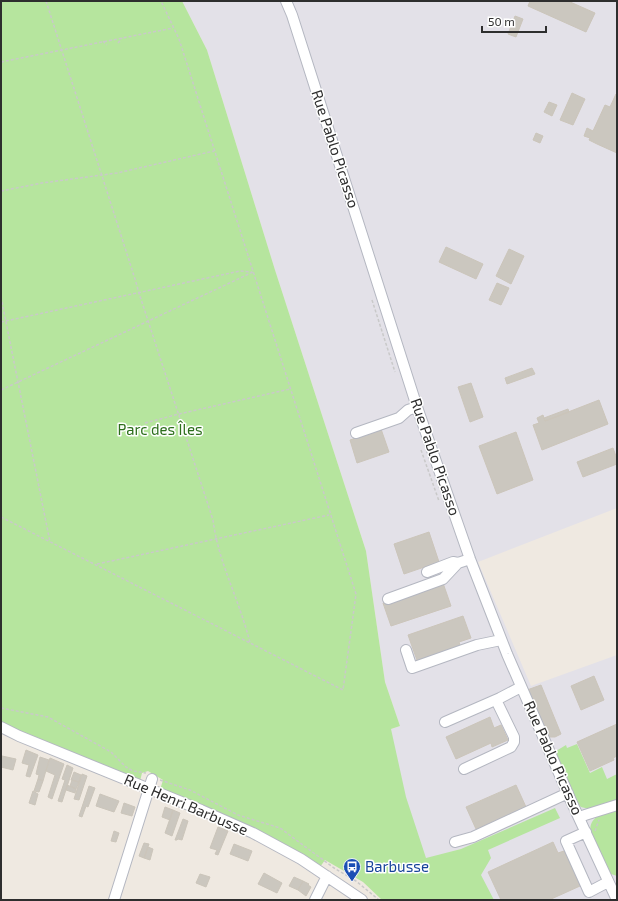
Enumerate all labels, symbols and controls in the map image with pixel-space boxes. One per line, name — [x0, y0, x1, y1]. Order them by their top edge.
scale bar — [482, 8, 546, 34]
text: 50 m — [488, 14, 515, 28]
street label: Rue Pablo Picasso — [308, 87, 364, 210]
street label: Rue Pablo Picasso — [407, 396, 464, 518]
park label: Parc des Îles — [117, 420, 203, 438]
street label: Rue Pablo Picasso — [521, 698, 587, 817]
street label: Rue Henri Barbusse — [122, 770, 251, 838]
bus stop icon: Barbusse — [342, 857, 362, 882]
place label: Barbusse — [365, 857, 429, 875]

